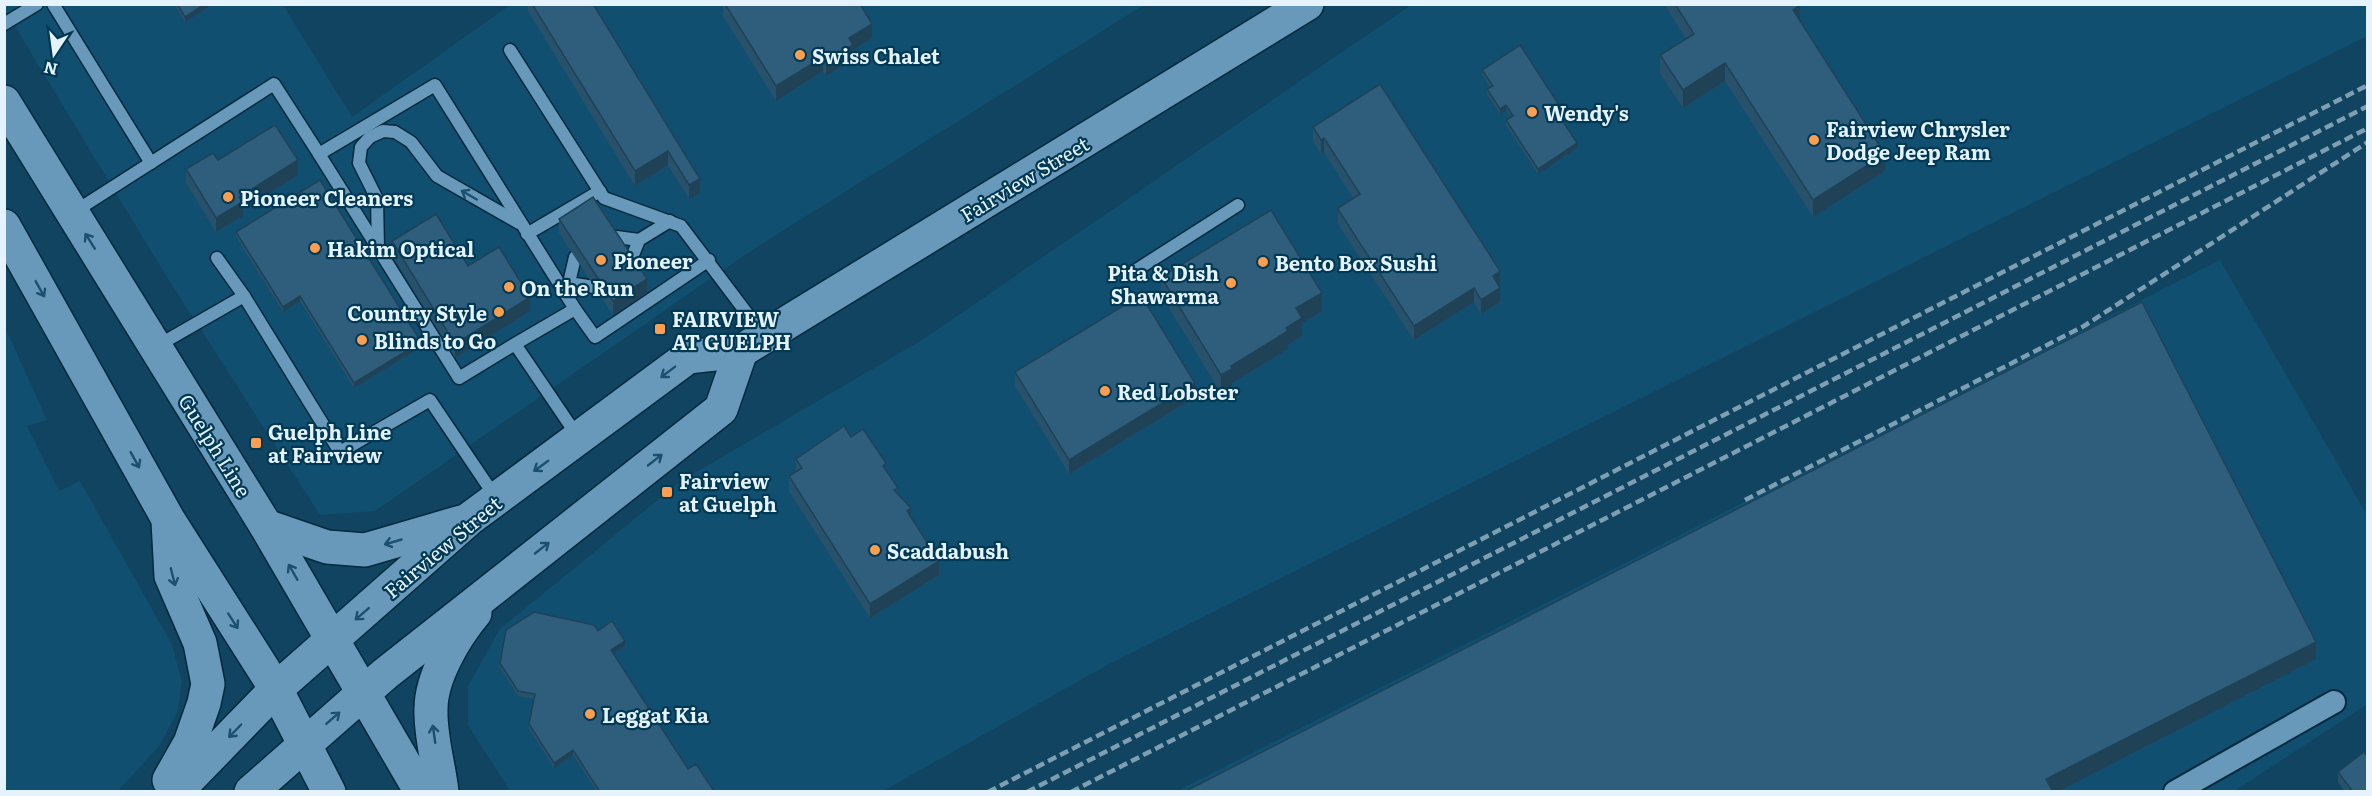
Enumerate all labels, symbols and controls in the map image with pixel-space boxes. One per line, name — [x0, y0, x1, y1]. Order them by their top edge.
north arrow — [24, 24, 84, 84]
place label: Swiss Chalet — [812, 40, 940, 70]
marker: Swiss Chalet — [793, 48, 807, 62]
text: N — [41, 56, 60, 83]
place label: Wendy's — [1544, 97, 1629, 127]
marker: Wendy's — [1525, 105, 1539, 119]
place label: Fairview Chrysler Dodge Jeep Ram — [1826, 113, 2010, 166]
street label: Fairview Street — [954, 128, 1094, 228]
marker: Fairview Chrysler Dodge Jeep Ram — [1807, 133, 1821, 147]
place label: Pioneer Cleaners — [240, 182, 413, 212]
one-way arrow — [461, 189, 479, 200]
marker: Pioneer Cleaners — [221, 190, 235, 204]
one-way arrow — [84, 233, 96, 250]
place label: Hakim Optical — [327, 233, 474, 263]
marker: Hakim Optical — [308, 241, 322, 255]
place label: Pioneer — [613, 245, 693, 275]
place label: Bento Box Sushi — [1275, 247, 1437, 277]
marker: Pioneer — [594, 253, 608, 267]
marker: Bento Box Sushi — [1256, 255, 1270, 269]
place label: Pita & Dish Shawarma — [1108, 257, 1219, 310]
place label: On the Run — [521, 272, 634, 302]
marker: Pita & Dish Shawarma — [1224, 276, 1238, 290]
one-way arrow — [34, 280, 46, 297]
marker: On the Run — [502, 280, 516, 294]
place label: Country Style — [347, 297, 487, 327]
place label: FAIRVIEW AT GUELPH — [672, 303, 791, 356]
marker: Country Style — [492, 305, 506, 319]
marker: FAIRVIEW AT GUELPH — [653, 322, 667, 336]
place label: Blinds to Go — [374, 325, 496, 355]
marker: Blinds to Go — [355, 333, 369, 347]
one-way arrow — [660, 366, 676, 378]
place label: Red Lobster — [1117, 376, 1238, 406]
marker: Red Lobster — [1098, 384, 1112, 398]
street label: Guelph Line — [172, 388, 260, 502]
place label: Guelph Line at Fairview — [268, 416, 391, 469]
marker: Guelph Line at Fairview — [249, 436, 263, 450]
one-way arrow — [130, 450, 141, 468]
one-way arrow — [647, 454, 663, 467]
one-way arrow — [533, 460, 549, 472]
place label: Fairview at Guelph — [679, 465, 777, 518]
marker: Fairview at Guelph — [660, 485, 674, 499]
street label: Fairview Street — [377, 488, 507, 604]
place label: Scaddabush — [887, 535, 1009, 565]
one-way arrow — [384, 537, 403, 548]
one-way arrow — [534, 542, 550, 554]
marker: Scaddabush — [868, 543, 882, 557]
one-way arrow — [287, 564, 299, 581]
one-way arrow — [167, 567, 179, 586]
one-way arrow — [355, 607, 370, 621]
one-way arrow — [227, 612, 239, 629]
place label: Leggat Kia — [602, 699, 709, 729]
marker: Leggat Kia — [583, 707, 597, 721]
one-way arrow — [325, 711, 340, 725]
one-way arrow — [228, 723, 242, 738]
one-way arrow — [429, 724, 440, 744]

